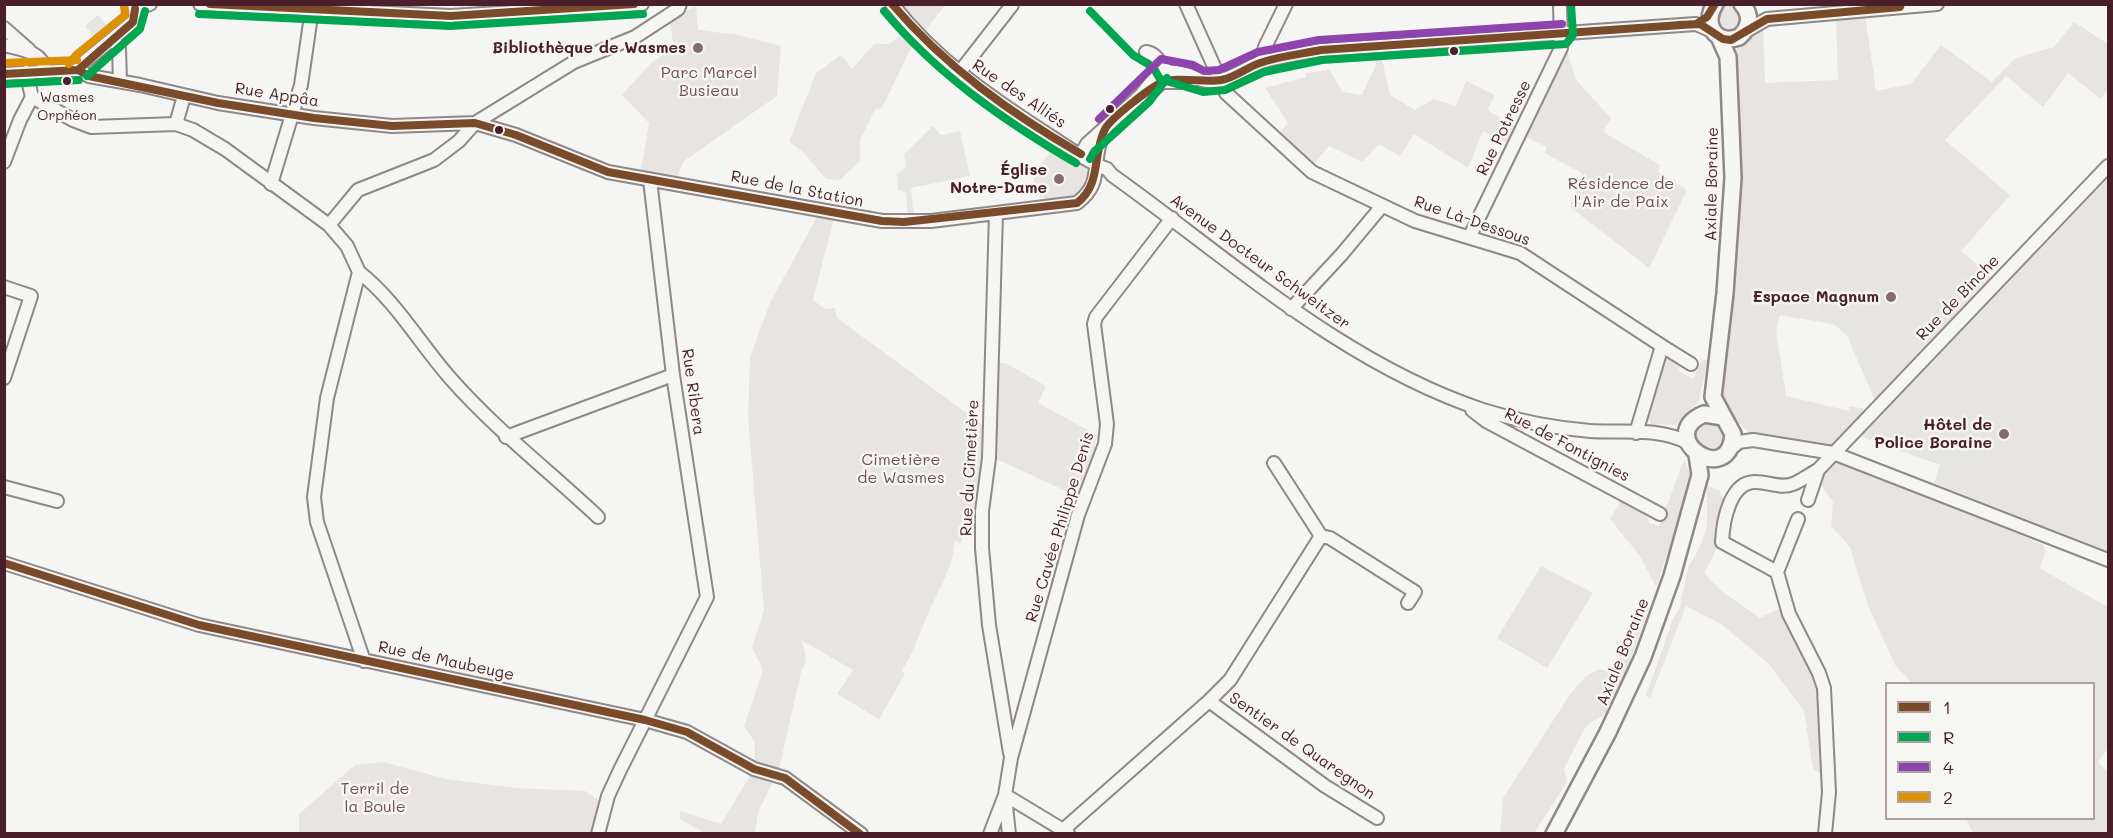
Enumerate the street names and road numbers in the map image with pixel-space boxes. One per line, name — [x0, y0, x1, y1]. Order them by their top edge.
street label: Rue des Alliés — [968, 56, 1070, 132]
street label: Rue Potresse — [1473, 77, 1535, 179]
street label: Rue Appâa — [234, 79, 320, 111]
street label: Axiale Boraine — [1701, 127, 1723, 241]
street label: Rue de la Station — [729, 167, 865, 211]
street label: Avenue Docteur Schweitzer — [1166, 190, 1354, 334]
street label: Rue Là-Dessous — [1411, 192, 1533, 250]
street label: Rue de Binche — [1912, 251, 2004, 345]
street label: Rue Ribera — [677, 347, 709, 437]
street label: Rue du Cimetière — [957, 399, 983, 537]
street label: Rue de Fontignies — [1501, 404, 1633, 486]
street label: Rue Cavée Philippe Denis — [1022, 429, 1098, 625]
street label: Axiale Boraine — [1593, 595, 1653, 709]
street label: Rue de Maubeuge — [376, 637, 516, 685]
street label: Sentier de Quaregnon — [1225, 688, 1379, 804]

